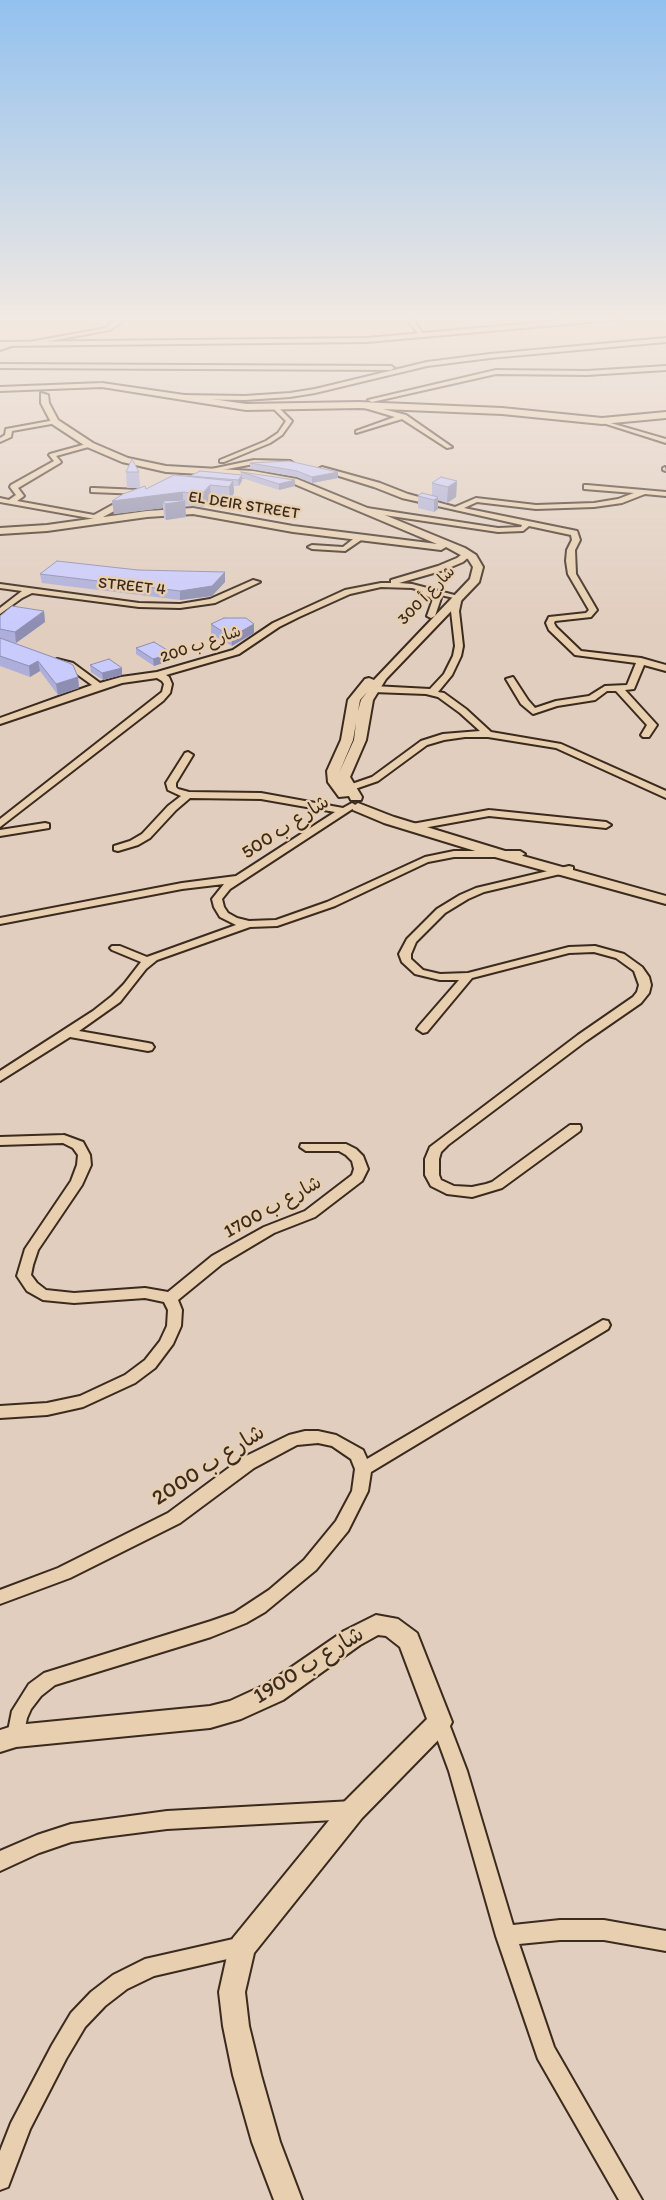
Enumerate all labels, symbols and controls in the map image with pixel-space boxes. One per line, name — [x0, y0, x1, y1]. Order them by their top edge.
street label: EL DEIR STREET — [187, 488, 301, 524]
street label: شارع أ 300 — [394, 563, 460, 629]
street label: STREET 4 — [97, 574, 167, 600]
street label: شارع ب 200 — [158, 622, 244, 668]
street label: شارع ب 500 — [238, 791, 334, 865]
street label: شارع ب 1700 — [220, 1172, 326, 1244]
street label: شارع ب 2000 — [148, 1420, 270, 1512]
street label: شارع ب 1900 — [249, 1622, 369, 1710]

